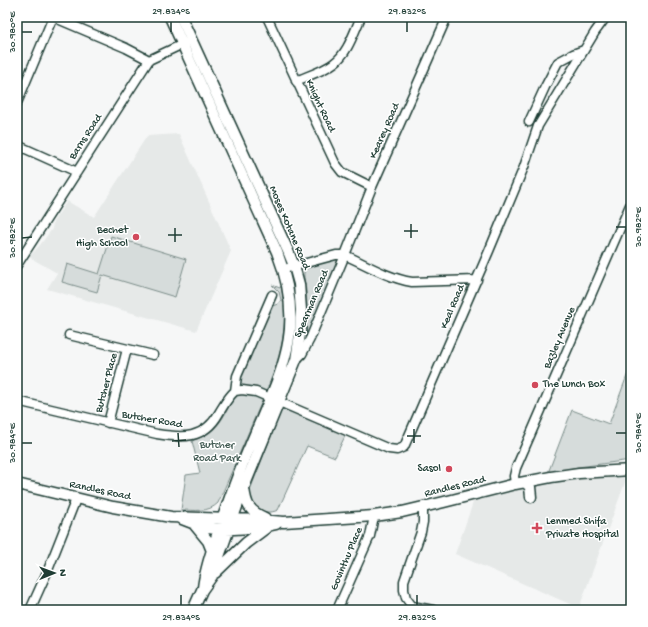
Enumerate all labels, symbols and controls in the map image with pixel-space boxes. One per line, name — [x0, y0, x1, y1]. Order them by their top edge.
text: 29.834°S — [152, 6, 190, 18]
text: 29.832°S — [388, 6, 426, 18]
text: 30.980°E — [7, 11, 19, 53]
street label: Knight Road — [303, 78, 338, 136]
street label: Kearey Road — [367, 100, 403, 161]
street label: Barns Road — [66, 111, 106, 163]
street label: Moses Kotane Road — [266, 184, 313, 273]
text: 30.982°E — [633, 206, 645, 248]
text: 30.982°E — [7, 217, 19, 259]
place label: Bechet High School — [76, 225, 129, 250]
marker: Bechet High School — [131, 232, 141, 242]
street label: Spearman Road — [292, 267, 332, 339]
street label: Keal Road — [438, 282, 468, 331]
street label: Bazley Avenue — [541, 305, 578, 372]
street label: Butcher Place — [93, 352, 121, 415]
place label: The Lunch Box — [542, 379, 605, 391]
marker: The Lunch Box — [530, 380, 540, 390]
street label: Butcher Road — [120, 409, 185, 431]
text: 30.984°E — [633, 412, 645, 454]
text: 30.984°E — [7, 422, 19, 464]
park label: Butcher Road Park — [193, 440, 242, 465]
place label: Sasol — [418, 463, 442, 475]
marker: Sasol — [444, 464, 454, 474]
street label: Randles Road — [423, 473, 488, 500]
street label: Randles Road — [68, 479, 133, 504]
place label: Lenmed Shifa Private Hospital — [545, 515, 620, 541]
marker: Lenmed Shifa Private Hospital — [531, 522, 543, 534]
street label: Govinthu Place — [328, 525, 366, 592]
north arrow — [34, 553, 74, 593]
text: N — [56, 569, 68, 577]
text: 29.834°S — [162, 612, 200, 624]
text: 29.832°S — [398, 612, 436, 624]

